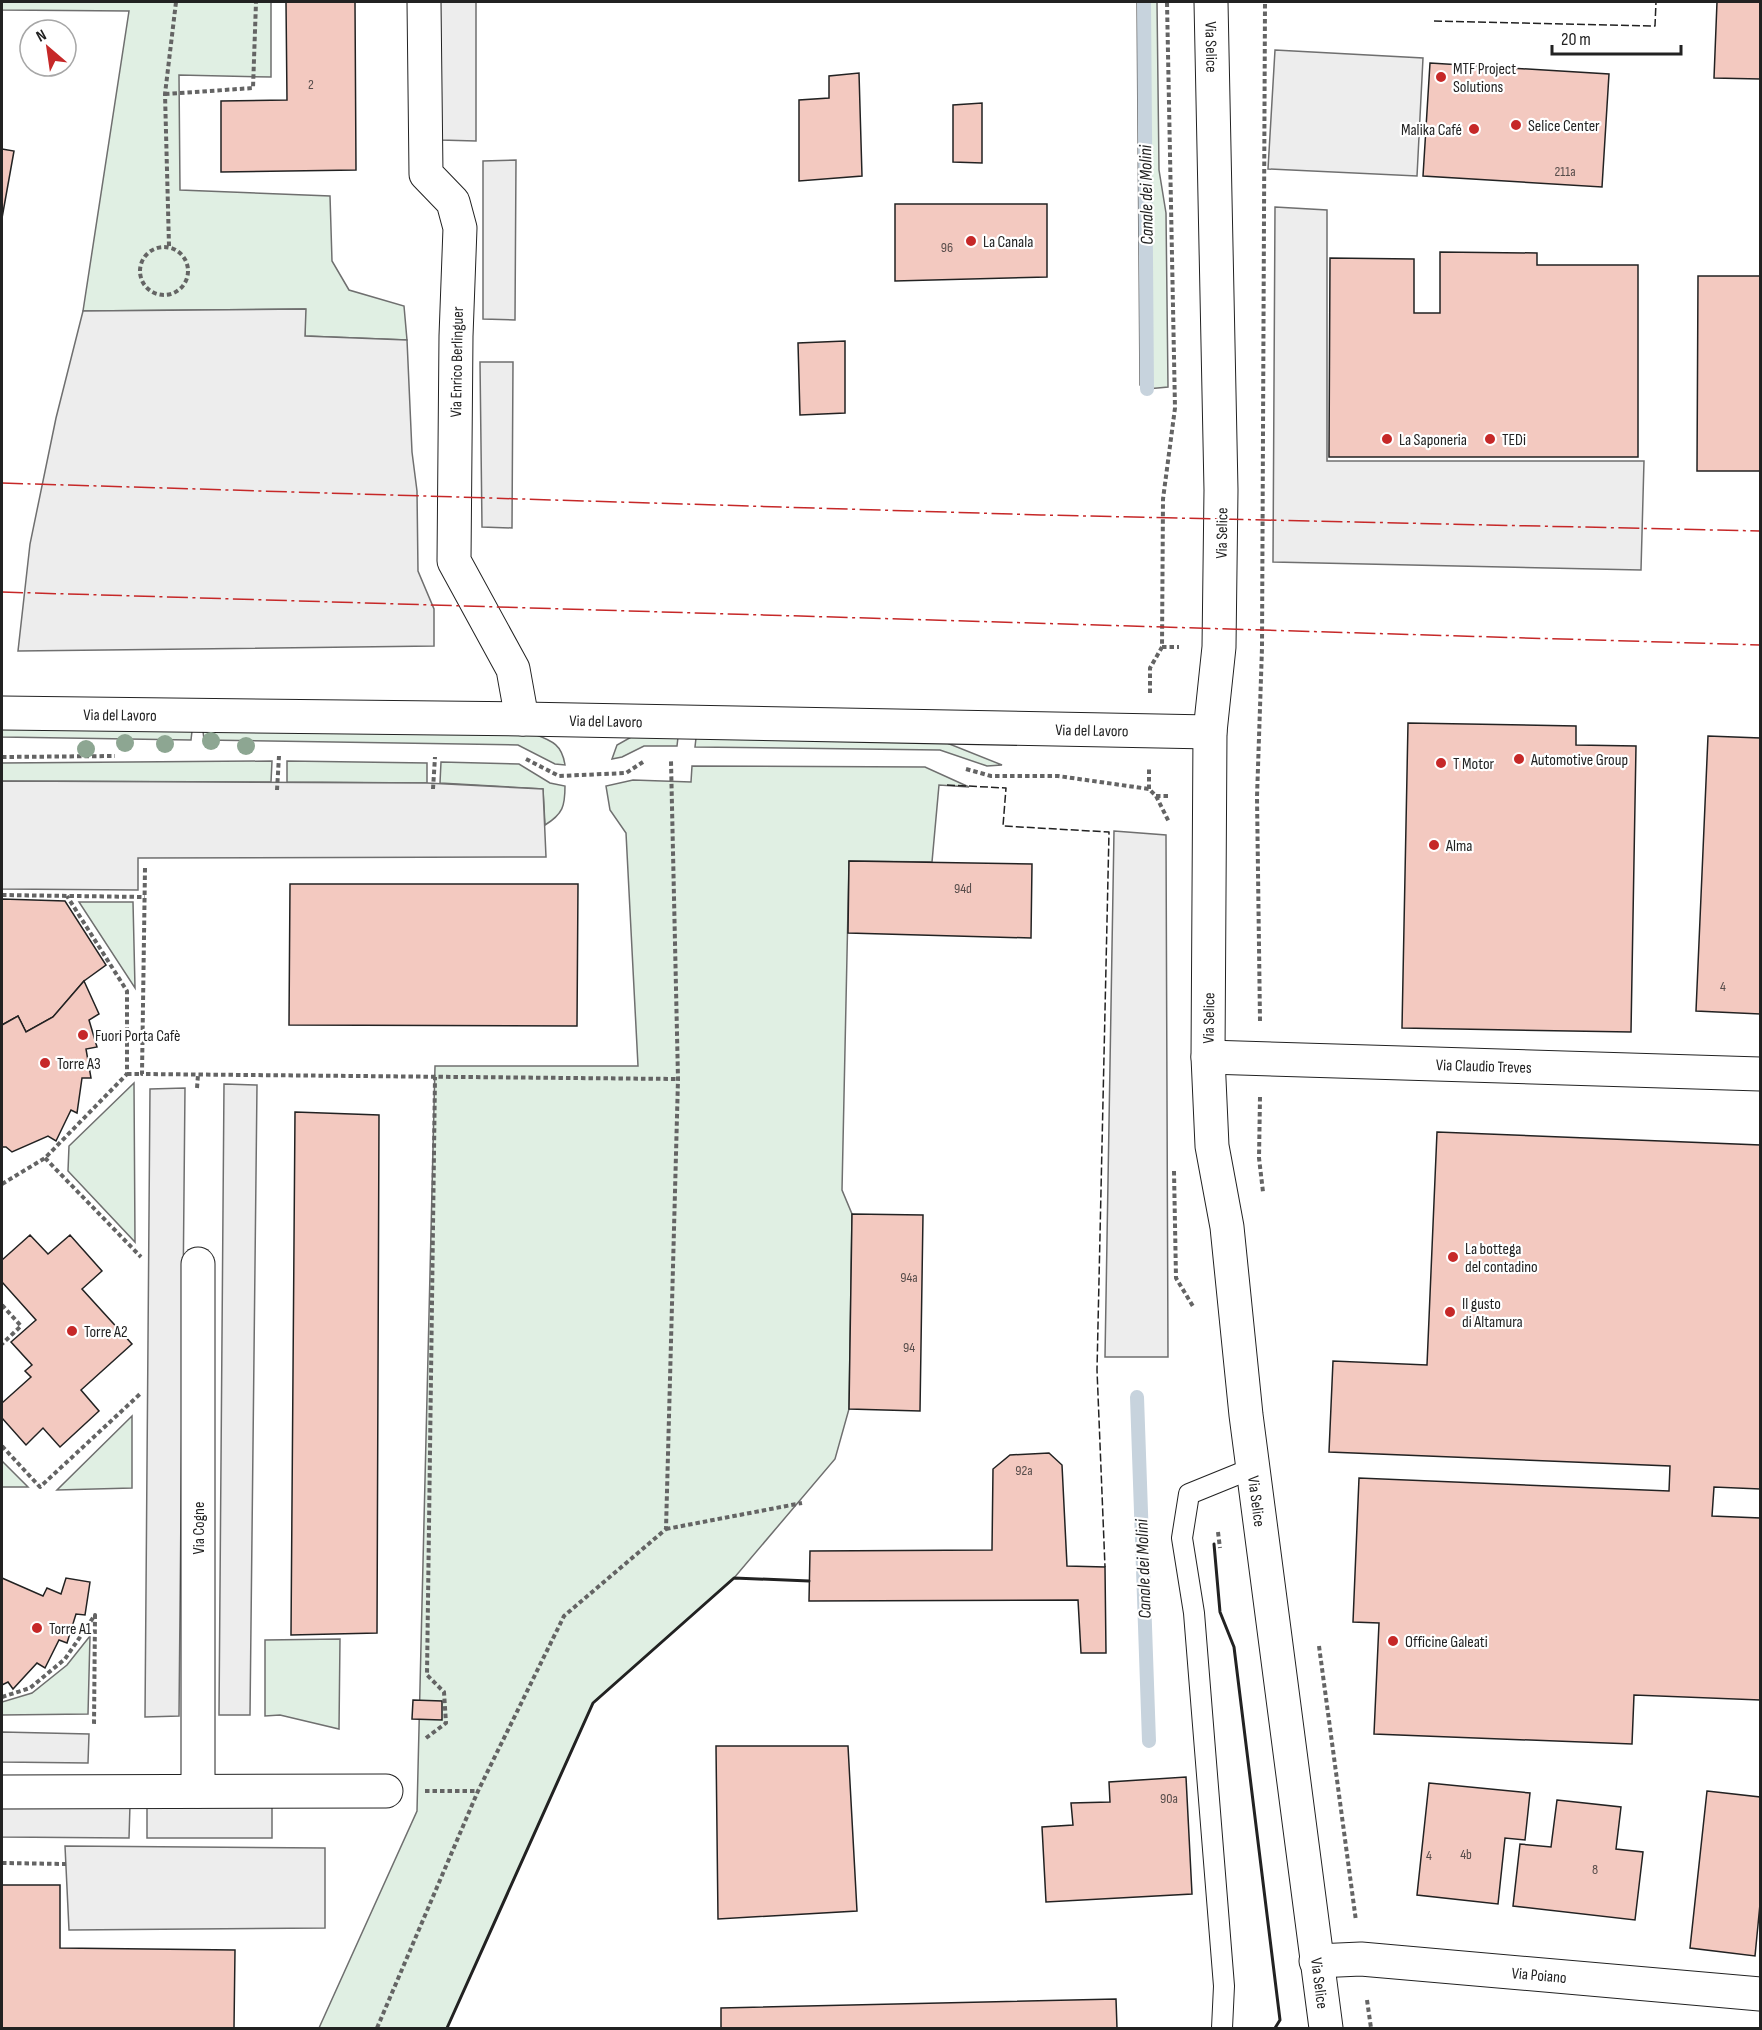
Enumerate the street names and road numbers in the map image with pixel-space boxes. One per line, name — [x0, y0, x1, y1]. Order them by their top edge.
street label: Via Selice — [1200, 21, 1220, 73]
street label: Via Enrico Berlinguer — [447, 306, 468, 418]
street label: Via Selice — [1213, 507, 1232, 559]
street label: Via del Lavoro — [83, 706, 157, 726]
street label: Via del Lavoro — [569, 712, 643, 732]
street label: Via del Lavoro — [1055, 721, 1129, 741]
street label: Via Selice — [1200, 992, 1219, 1044]
street label: Via Claudio Treves — [1436, 1056, 1532, 1078]
street label: Via Selice — [1243, 1475, 1269, 1528]
street label: Via Cogne — [190, 1502, 209, 1554]
street label: Via Selice — [1306, 1957, 1331, 2010]
street label: Via Poiano — [1511, 1964, 1567, 1988]

